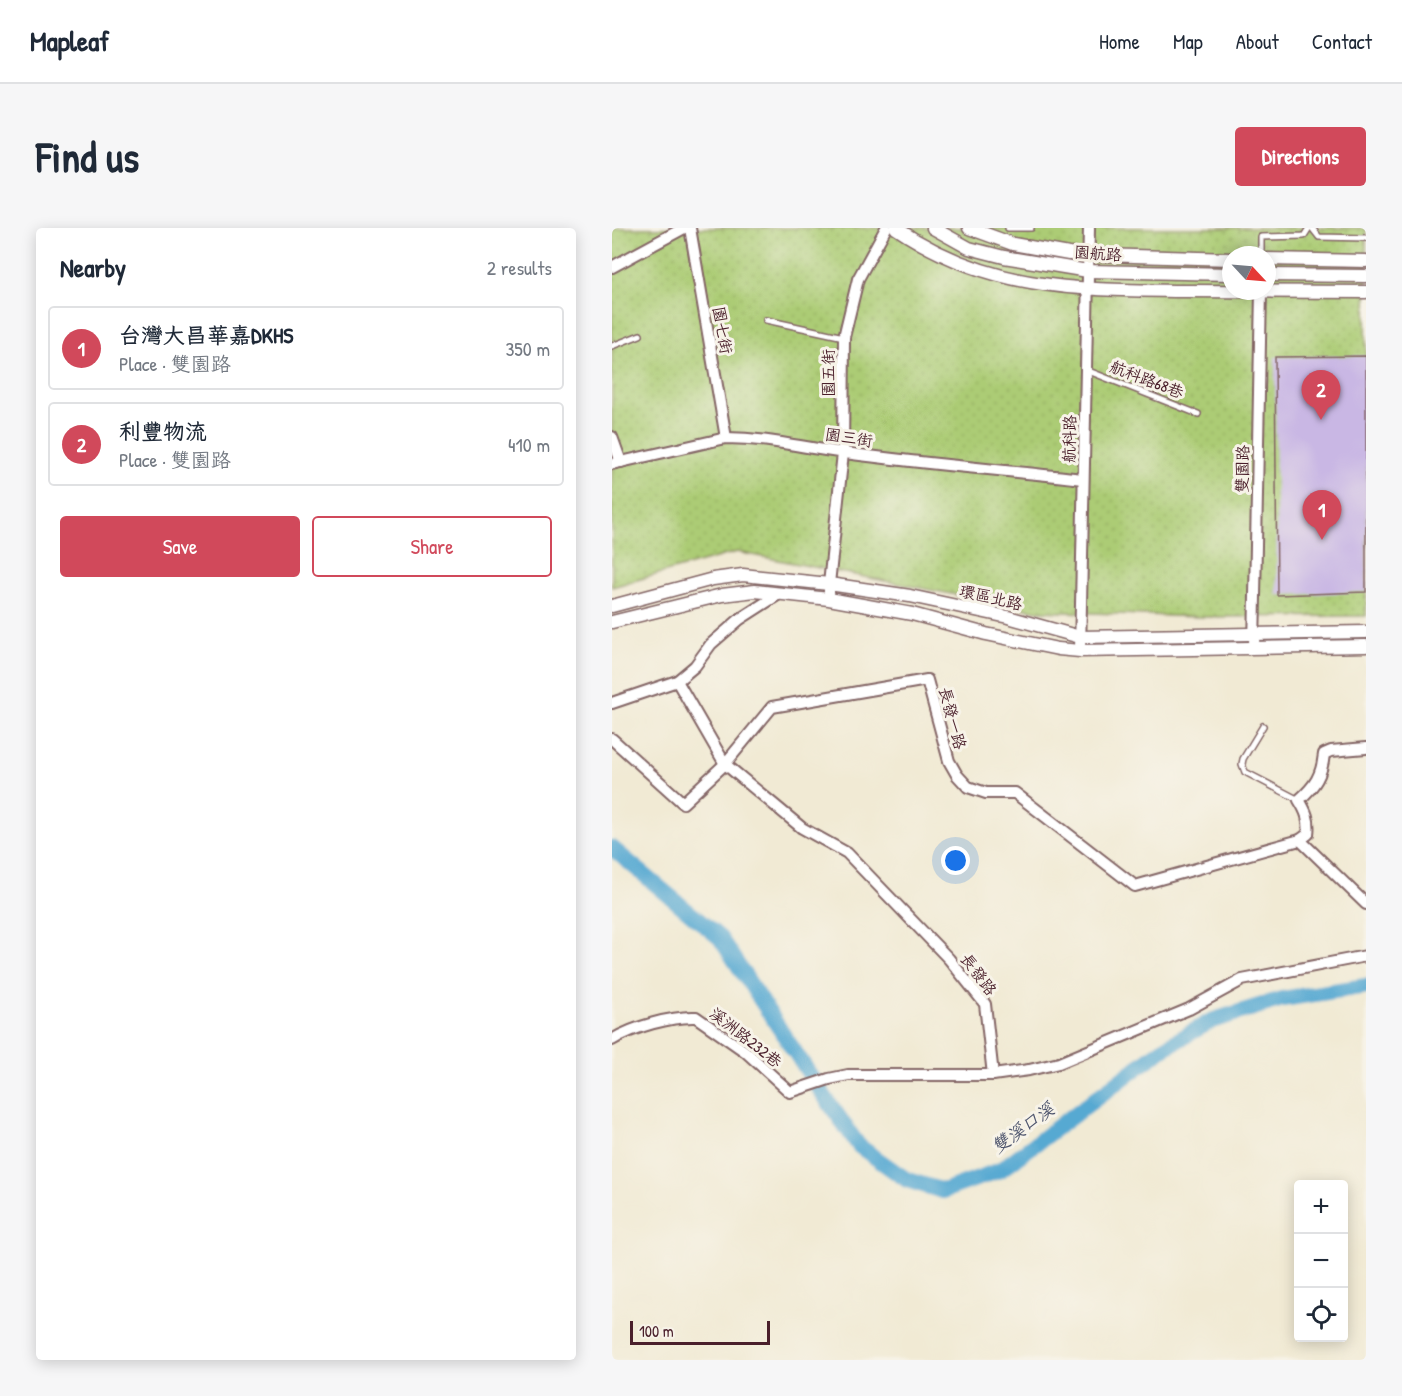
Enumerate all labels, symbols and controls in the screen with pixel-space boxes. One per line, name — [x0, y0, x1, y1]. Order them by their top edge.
text: Mapleaf — [30, 22, 109, 60]
text: Home — [1099, 27, 1140, 56]
text: Map — [1173, 27, 1203, 56]
text: About — [1236, 27, 1279, 56]
text: Contact — [1312, 27, 1372, 56]
button: Directions — [1235, 127, 1366, 186]
text: Find us — [36, 128, 139, 185]
street label: 園航路 — [1073, 240, 1123, 266]
north arrow — [1222, 246, 1276, 300]
text: Nearby — [60, 250, 126, 285]
text: 2 results — [487, 254, 552, 281]
street label: 園七街 — [708, 304, 738, 356]
text: 台灣大昌華嘉DKHS — [119, 320, 293, 350]
text: 1 — [78, 335, 85, 362]
text: 350 m — [505, 335, 550, 362]
street label: 園五街 — [817, 349, 839, 397]
text: Place · 雙園路 — [119, 350, 231, 377]
street label: 航科路68巷 — [1107, 355, 1187, 403]
pin: 2 — [1302, 370, 1340, 420]
street label: 航科路 — [1058, 415, 1080, 463]
text: 利豐物流 — [119, 416, 207, 446]
street label: 園三街 — [824, 422, 874, 452]
text: 2 — [77, 431, 86, 458]
text: 410 m — [508, 431, 550, 458]
street label: 雙園路 — [1231, 445, 1253, 493]
text: Place · 雙園路 — [119, 446, 231, 473]
pin: 1 — [1302, 490, 1342, 540]
button: Save — [60, 516, 300, 577]
button: Share — [312, 516, 552, 577]
street label: 環區北路 — [957, 579, 1025, 615]
street label: 長發一路 — [934, 684, 972, 752]
your location — [941, 846, 970, 875]
street label: 長發路 — [956, 948, 1002, 1000]
street label: 溪洲路232巷 — [705, 1002, 787, 1072]
water label: 雙溪口溪 — [986, 1096, 1060, 1159]
map controls — [1294, 1180, 1348, 1342]
button: + — [1294, 1180, 1348, 1234]
button: − — [1294, 1234, 1348, 1288]
button: locate — [1294, 1288, 1348, 1342]
scale bar — [630, 1318, 770, 1346]
text: 100 m — [639, 1320, 674, 1342]

